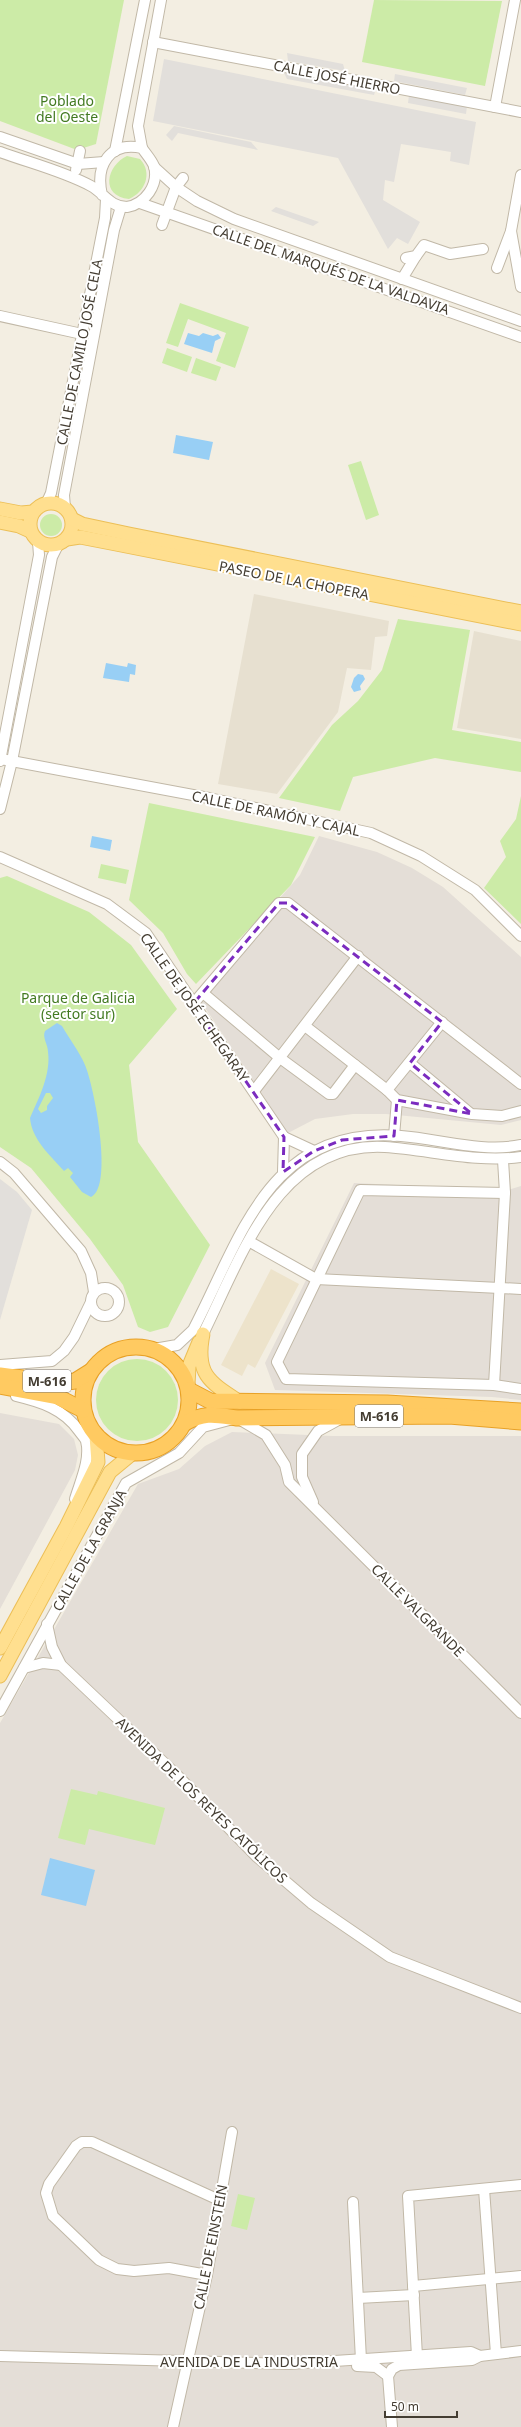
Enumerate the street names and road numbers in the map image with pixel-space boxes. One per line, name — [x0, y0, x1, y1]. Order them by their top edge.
street label: CALLE JOSÉ HIERRO — [272, 55, 402, 99]
street label: CALLE DEL MARQUÉS DE LA VALDAVIA — [210, 219, 452, 319]
street label: CALLE DE CAMILO JOSÉ CELA — [52, 257, 106, 447]
street label: PASEO DE LA CHOPERA — [217, 556, 371, 604]
street label: CALLE DE RAMÓN Y CAJAL — [190, 786, 362, 840]
street label: CALLE DE JOSÉ ECHEGARAY — [136, 929, 254, 1085]
road number: M-616 — [23, 1370, 71, 1392]
road number: M-616 — [355, 1405, 403, 1427]
street label: CALLE DE LA GRANJA — [48, 1486, 130, 1614]
street label: CALLE VALGRANDE — [367, 1559, 469, 1661]
street label: AVENIDA DE LOS REYES CATÓLICOS — [112, 1713, 292, 1887]
street label: CALLE DE EINSTEIN — [189, 2183, 231, 2311]
street label: AVENIDA DE LA INDUSTRIA — [160, 2352, 338, 2371]

